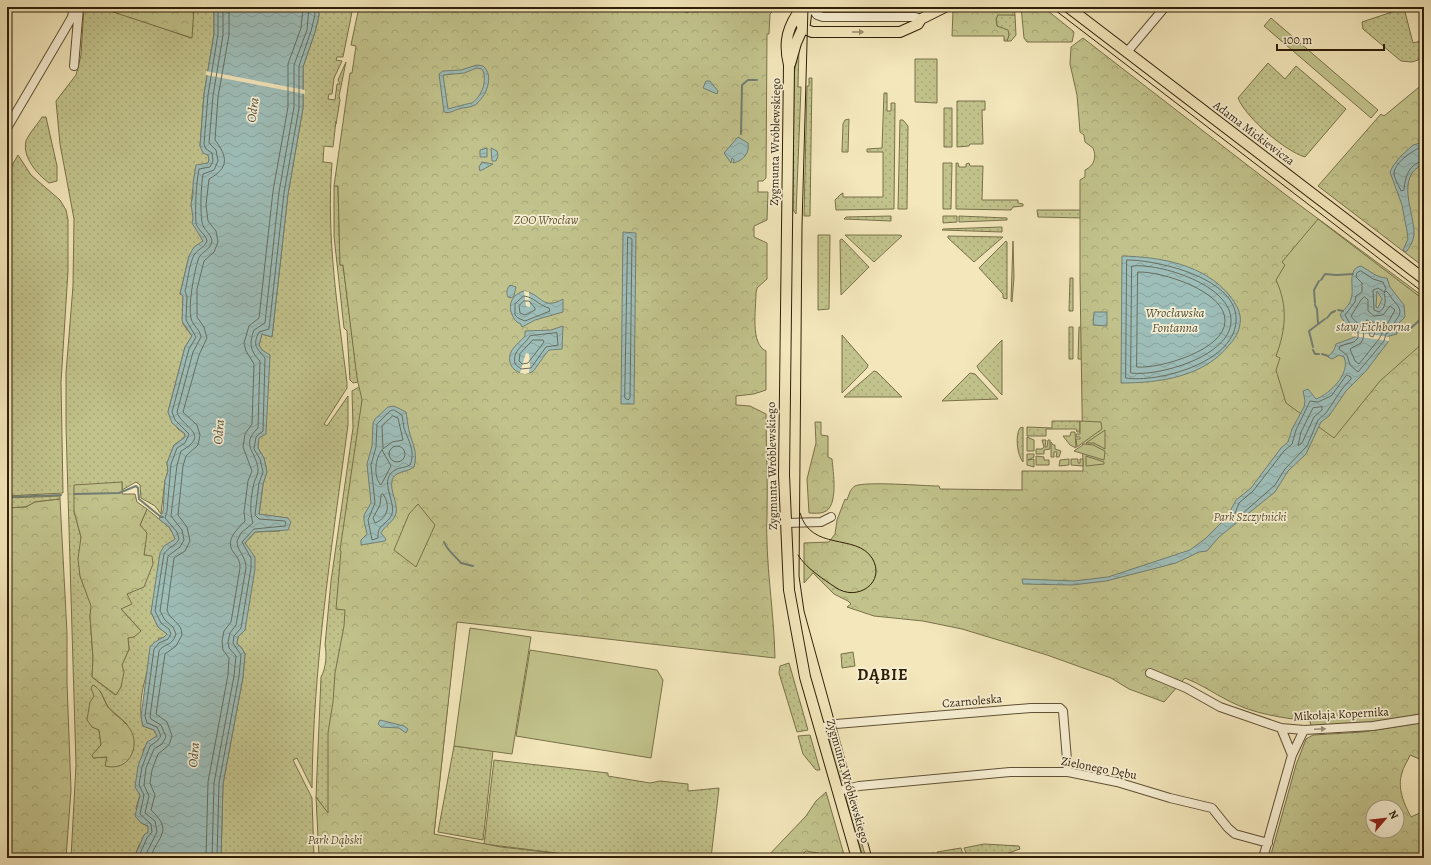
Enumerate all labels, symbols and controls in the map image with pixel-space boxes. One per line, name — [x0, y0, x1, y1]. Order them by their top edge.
scale bar — [1277, 26, 1384, 52]
one-way arrow — [852, 29, 865, 35]
text: 100 m — [1283, 32, 1312, 48]
street label: Zygmunta Wróblewskiego — [766, 78, 784, 206]
water label: Odra — [242, 96, 263, 124]
street label: Adama Mickiewicza — [1209, 96, 1298, 169]
park label: ZOO Wrocław — [514, 212, 578, 228]
water label: Wrocławska Fontanna — [1145, 304, 1205, 336]
water label: staw Eichborna — [1336, 318, 1410, 335]
street label: Zygmunta Wróblewskiego — [763, 402, 781, 530]
water label: Odra — [209, 419, 228, 445]
park label: Park Szczytnicki — [1213, 509, 1287, 525]
district label: DĄBIE — [857, 664, 909, 686]
street label: Czarnoleska — [941, 690, 1003, 712]
street label: Mikołaja Kopernika — [1293, 703, 1390, 724]
street label: Zygmunta Wróblewskiego — [823, 717, 873, 845]
one-way arrow — [1314, 726, 1327, 732]
water label: Odra — [184, 742, 203, 768]
street label: Zielonego Dębu — [1060, 753, 1139, 783]
north arrow — [1365, 799, 1405, 839]
text: N — [1385, 807, 1402, 822]
park label: Park Dąbski — [308, 832, 362, 848]

